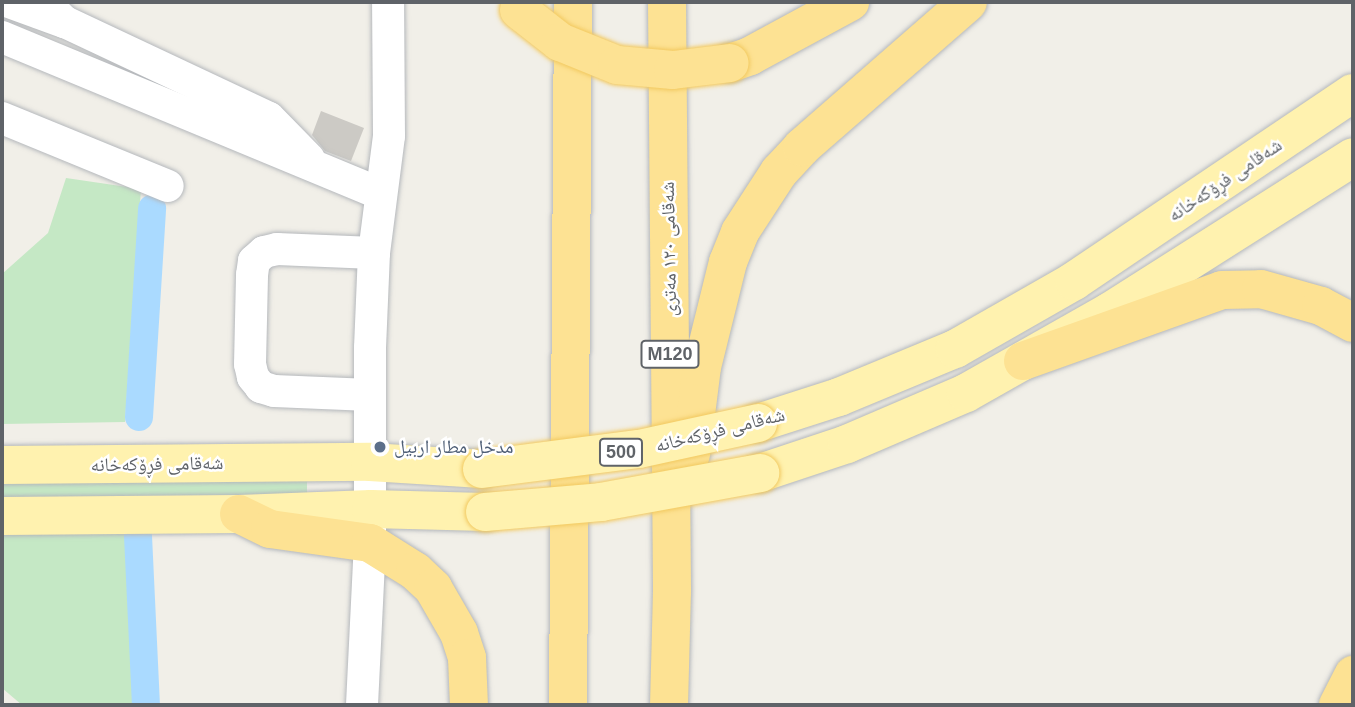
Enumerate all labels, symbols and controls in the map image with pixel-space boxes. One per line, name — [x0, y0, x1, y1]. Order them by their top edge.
street label: شەقامی فڕۆکەخانە — [1164, 133, 1286, 227]
street label: شەقامی ١٢٠ مەتری — [656, 181, 682, 317]
road number: M120 — [640, 340, 700, 368]
street label: شەقامی فڕۆکەخانە — [653, 403, 787, 457]
place label: مدخل مطار اربيل — [394, 436, 513, 458]
road number: 500 — [598, 438, 644, 466]
marker: مدخل مطار اربيل — [372, 439, 388, 455]
street label: شەقامی فڕۆکەخانە — [91, 451, 223, 477]

